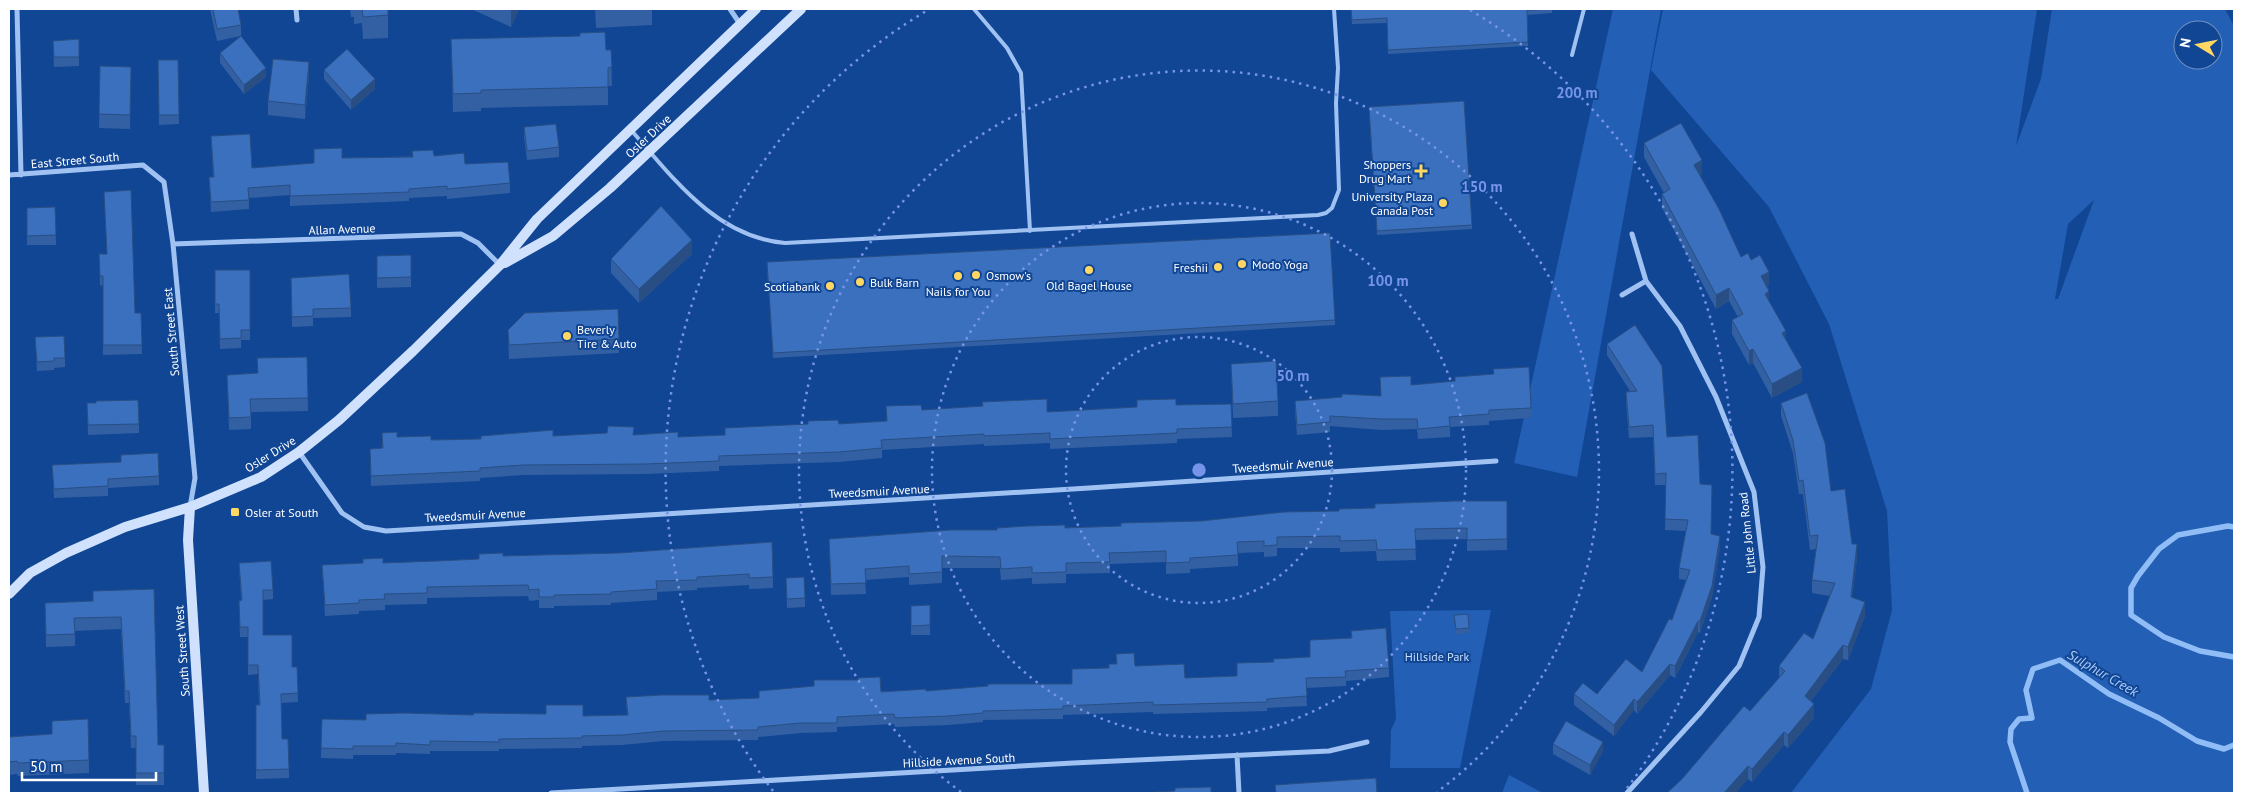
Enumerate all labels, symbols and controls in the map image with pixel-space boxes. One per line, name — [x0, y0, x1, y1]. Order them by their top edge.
north arrow — [2173, 20, 2223, 70]
text: N — [2176, 37, 2195, 49]
text: 200 m — [1556, 83, 1598, 102]
street label: Osler Drive — [622, 111, 674, 161]
street label: East Street South — [30, 149, 120, 171]
place label: Shoppers Drug Mart — [1359, 157, 1411, 186]
marker: Shoppers Drug Mart — [1415, 165, 1427, 177]
text: 150 m — [1461, 177, 1503, 196]
place label: University Plaza Canada Post — [1351, 189, 1433, 218]
marker: University Plaza Canada Post — [1437, 197, 1449, 209]
street label: Allan Avenue — [308, 220, 376, 238]
place label: Modo Yoga — [1252, 257, 1308, 272]
marker: Modo Yoga — [1236, 258, 1248, 270]
place label: Freshii — [1174, 260, 1208, 275]
marker: Freshii — [1212, 261, 1224, 273]
marker: Old Bagel House — [1083, 264, 1095, 276]
place label: Osmow's — [986, 268, 1031, 283]
marker: Osmow's — [970, 269, 982, 281]
marker: Nails for You — [952, 270, 964, 282]
text: 100 m — [1367, 271, 1409, 290]
place label: Bulk Barn — [870, 275, 919, 290]
marker: Bulk Barn — [854, 276, 866, 288]
place label: Old Bagel House — [1046, 278, 1132, 293]
place label: Scotiabank — [764, 279, 820, 294]
marker: Scotiabank — [824, 280, 836, 292]
place label: Nails for You — [926, 284, 990, 299]
street label: South Street East — [160, 287, 182, 377]
place label: Beverly Tire & Auto — [577, 322, 637, 351]
marker: Beverly Tire & Auto — [561, 330, 573, 342]
text: 50 m — [1277, 366, 1309, 385]
street label: Osler Drive — [242, 433, 298, 475]
street label: Tweedsmuir Avenue — [1232, 454, 1334, 476]
centre of rings — [1190, 461, 1208, 479]
street label: Tweedsmuir Avenue — [828, 481, 930, 501]
street label: Little John Road — [1735, 491, 1759, 575]
place label: Osler at South — [245, 505, 318, 520]
street label: Tweedsmuir Avenue — [424, 505, 526, 525]
marker: Osler at South — [229, 506, 241, 518]
street label: South Street West — [171, 605, 193, 697]
water label: Sulphur Creek — [2064, 645, 2142, 701]
park label: Hillside Park — [1405, 649, 1469, 664]
scale bar — [22, 750, 156, 782]
street label: Hillside Avenue South — [902, 750, 1016, 770]
text: 50 m — [30, 757, 63, 776]

